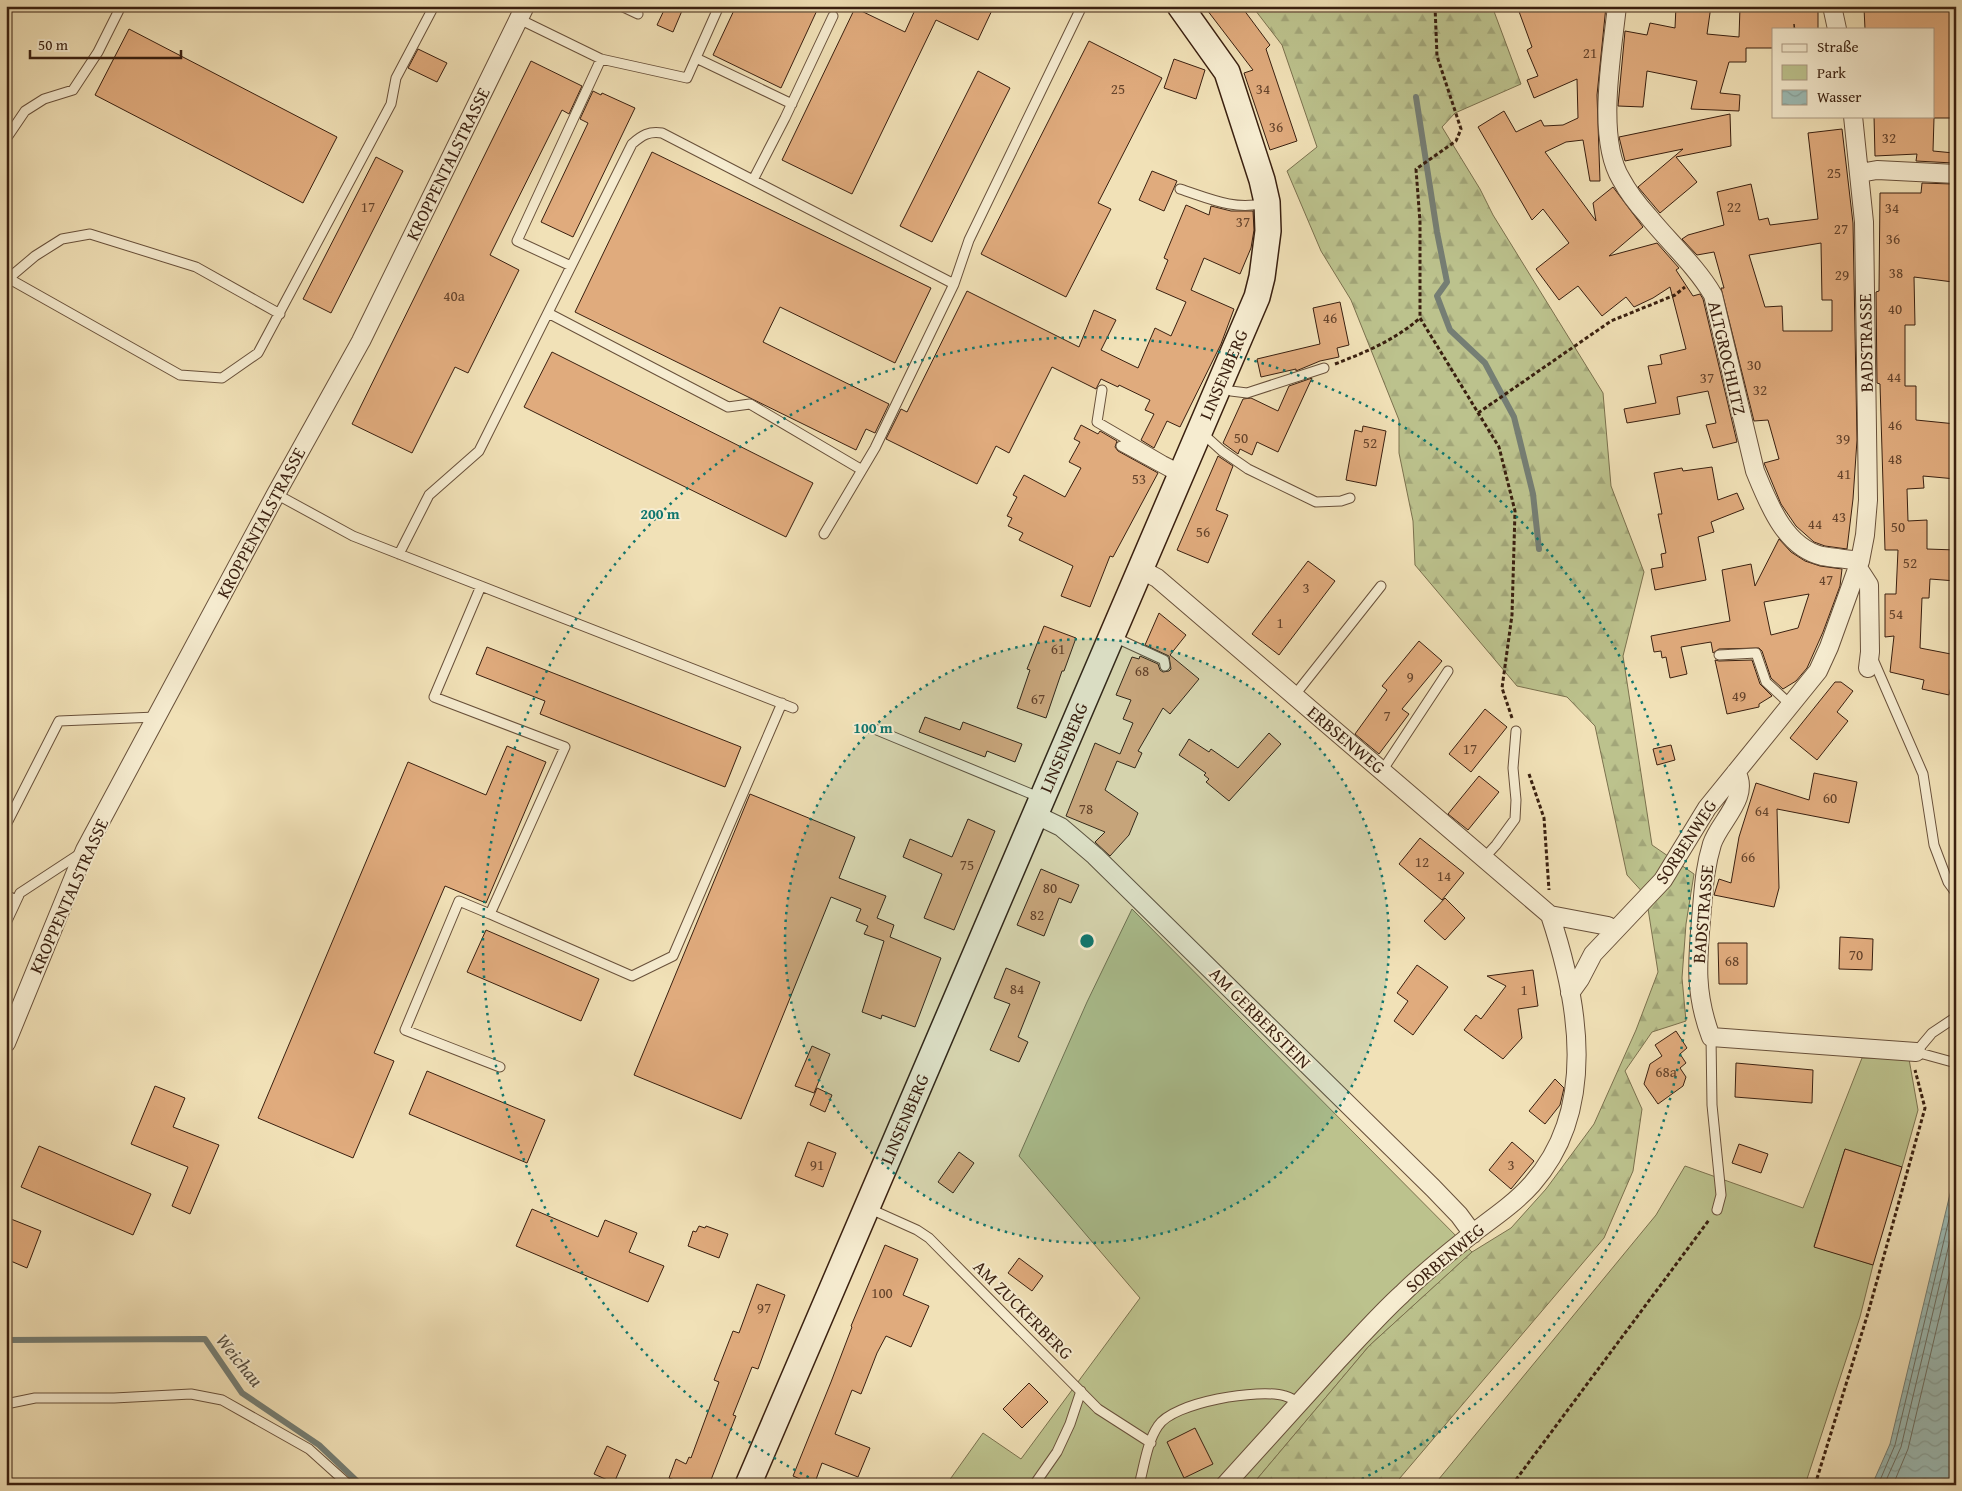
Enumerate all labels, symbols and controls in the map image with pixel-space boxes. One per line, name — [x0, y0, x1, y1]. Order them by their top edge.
scale bar — [30, 28, 181, 60]
legend — [1772, 28, 1934, 118]
text: 50 m — [38, 34, 69, 55]
text: Straße — [1817, 36, 1859, 57]
house number: 21 — [1583, 42, 1597, 63]
text: Park — [1817, 62, 1846, 83]
house number: 25 — [1111, 78, 1125, 99]
house number: 34 — [1256, 78, 1270, 99]
street label: KROPPENTALSTRASSE — [399, 82, 496, 245]
text: Wasser — [1817, 86, 1861, 107]
house number: 36 — [1269, 116, 1283, 137]
house number: 32 — [1882, 127, 1896, 148]
house number: 25 — [1827, 162, 1841, 183]
house number: 17 — [361, 196, 375, 217]
house number: 22 — [1727, 196, 1741, 217]
house number: 34 — [1885, 197, 1899, 218]
house number: 37 — [1236, 211, 1250, 232]
house number: 27 — [1834, 218, 1848, 239]
house number: 36 — [1886, 228, 1900, 249]
house number: 38 — [1889, 262, 1903, 283]
house number: 29 — [1835, 264, 1849, 285]
house number: 40a — [443, 285, 465, 306]
street label: BADSTRASSE — [1851, 293, 1880, 393]
street label: ALTGROCHLITZ — [1701, 298, 1754, 418]
house number: 40 — [1888, 298, 1902, 319]
house number: 46 — [1323, 307, 1337, 328]
street label: LINSENBERG — [1192, 325, 1255, 424]
house number: 30 — [1747, 354, 1761, 375]
house number: 44 — [1887, 366, 1901, 387]
house number: 37 — [1700, 367, 1714, 388]
house number: 32 — [1753, 379, 1767, 400]
house number: 46 — [1888, 414, 1902, 435]
house number: 50 — [1234, 427, 1248, 448]
house number: 39 — [1836, 428, 1850, 449]
house number: 52 — [1363, 432, 1377, 453]
street label: KROPPENTALSTRASSE — [209, 442, 312, 603]
house number: 48 — [1888, 448, 1902, 469]
house number: 41 — [1837, 463, 1851, 484]
house number: 53 — [1132, 468, 1146, 489]
text: 200 m — [640, 503, 680, 524]
house number: 43 — [1832, 506, 1846, 527]
house number: 44 — [1808, 513, 1822, 534]
house number: 50 — [1891, 516, 1905, 537]
house number: 56 — [1196, 521, 1210, 542]
house number: 52 — [1903, 552, 1917, 573]
house number: 47 — [1819, 569, 1833, 590]
house number: 3 — [1302, 577, 1310, 598]
house number: 54 — [1889, 603, 1903, 624]
house number: 1 — [1276, 612, 1284, 633]
house number: 61 — [1051, 638, 1065, 659]
house number: 68 — [1135, 660, 1149, 681]
house number: 9 — [1406, 666, 1414, 687]
house number: 49 — [1732, 685, 1746, 706]
house number: 67 — [1031, 688, 1045, 709]
street label: LINSENBERG — [1032, 698, 1095, 797]
street label: ERBSENWEG — [1302, 699, 1391, 781]
house number: 7 — [1383, 705, 1391, 726]
text: 100 m — [853, 717, 893, 738]
house number: 17 — [1463, 738, 1477, 759]
house number: 60 — [1823, 787, 1837, 808]
street label: SORBENWEG — [1648, 794, 1723, 889]
house number: 78 — [1079, 798, 1093, 819]
house number: 64 — [1755, 800, 1769, 821]
street label: KROPPENTALSTRASSE — [22, 814, 115, 978]
house number: 66 — [1741, 846, 1755, 867]
house number: 12 — [1415, 851, 1429, 872]
house number: 75 — [960, 854, 974, 875]
street label: BADSTRASSE — [1685, 864, 1720, 964]
house number: 14 — [1437, 865, 1451, 886]
house number: 80 — [1043, 877, 1057, 898]
house number: 82 — [1030, 904, 1044, 925]
centre of rings — [1078, 932, 1096, 950]
house number: 70 — [1849, 944, 1863, 965]
house number: 68 — [1725, 950, 1739, 971]
street label: AM GERBERSTEIN — [1203, 960, 1318, 1075]
house number: 84 — [1010, 978, 1024, 999]
house number: 1 — [1520, 979, 1528, 1000]
house number: 68a — [1655, 1061, 1677, 1082]
street label: LINSENBERG — [873, 1069, 936, 1168]
house number: 91 — [810, 1154, 824, 1175]
house number: 3 — [1507, 1154, 1515, 1175]
street label: SORBENWEG — [1399, 1216, 1490, 1299]
street label: AM ZUCKERBERG — [967, 1254, 1080, 1366]
house number: 100 — [871, 1282, 893, 1303]
house number: 97 — [757, 1297, 771, 1318]
water label: Weichau — [210, 1327, 271, 1393]

